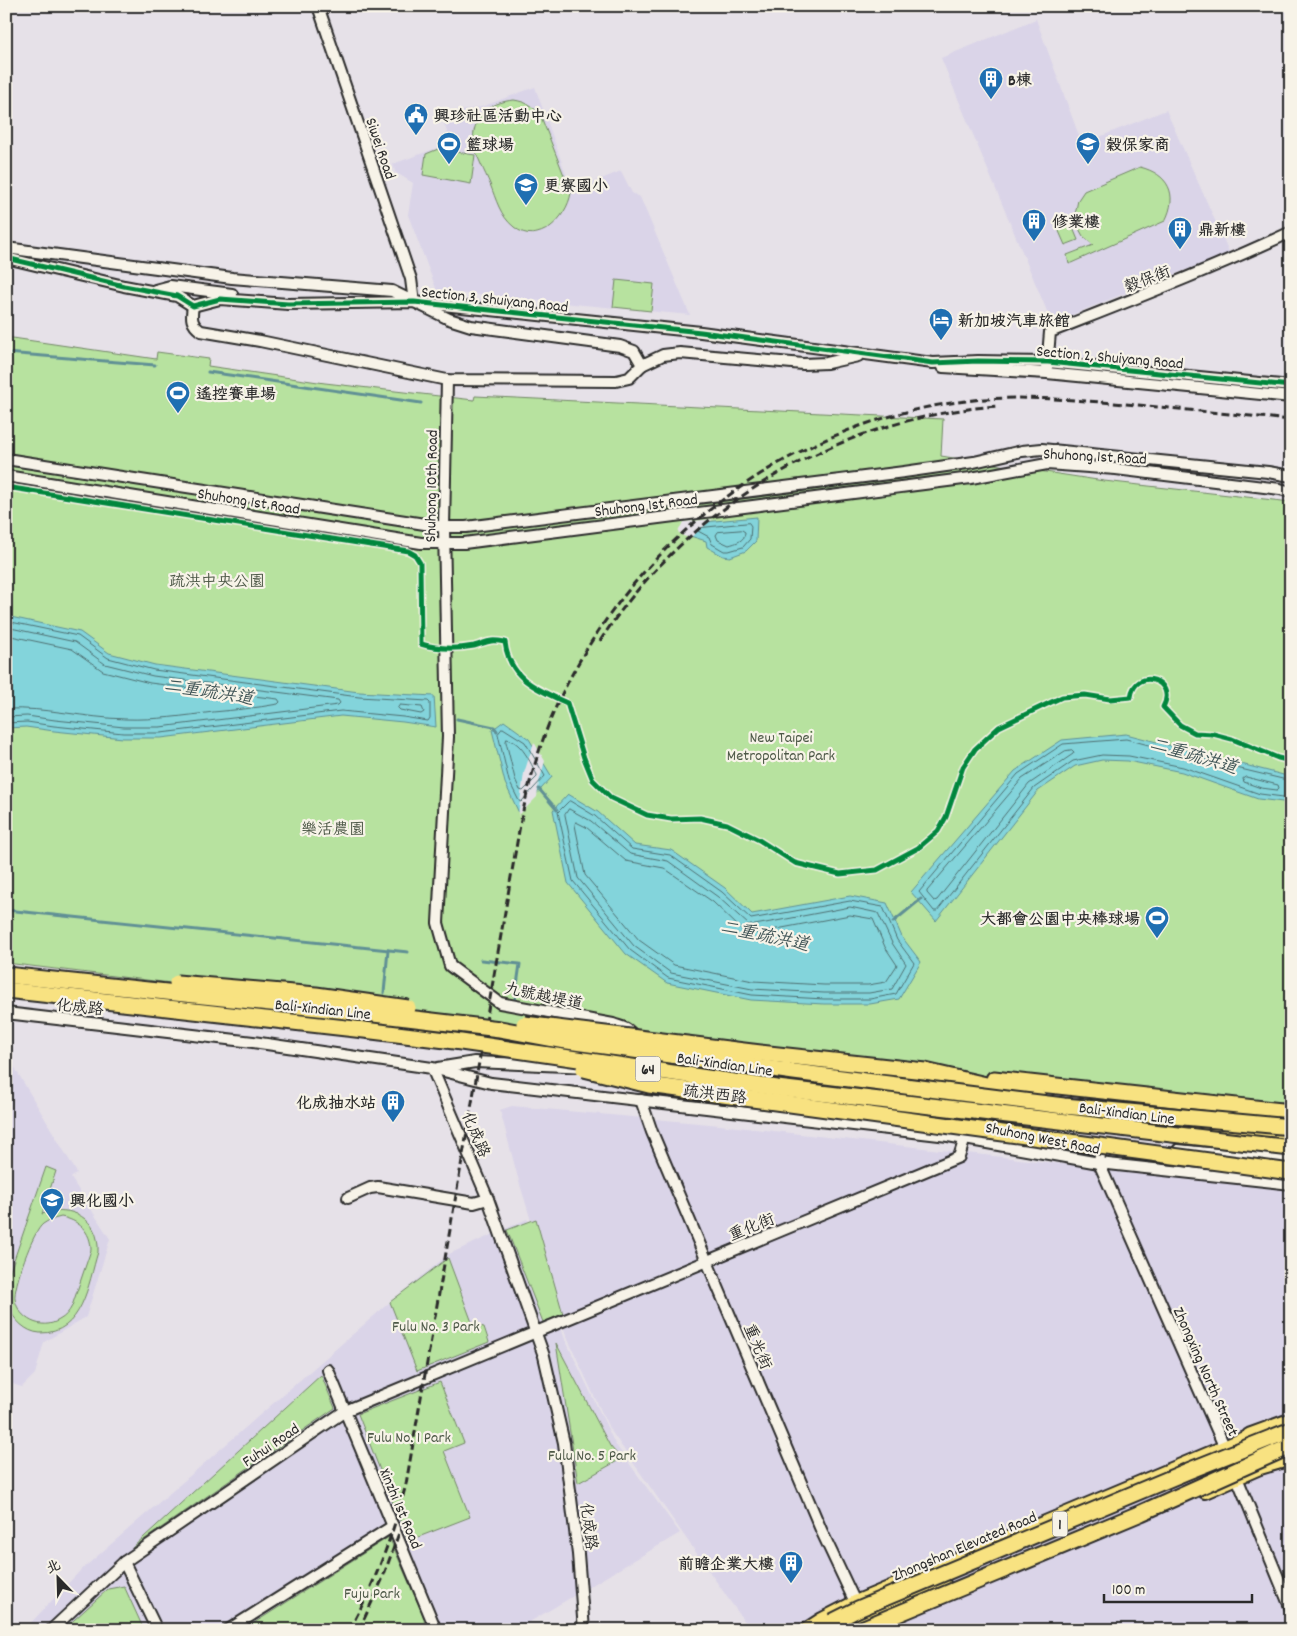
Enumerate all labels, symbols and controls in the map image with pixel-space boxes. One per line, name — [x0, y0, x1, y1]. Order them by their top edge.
building icon: B棟 — [978, 66, 1004, 100]
place label: B棟 — [1008, 70, 1033, 93]
public building icon: 興珍社區活動中心 — [403, 102, 429, 136]
place label: 興珍社區活動中心 — [434, 106, 562, 129]
street label: Siwei Road — [358, 115, 401, 183]
sports icon: 籃球場 — [436, 131, 462, 165]
school or university icon: 穀保家商 — [1075, 131, 1101, 165]
place label: 籃球場 — [466, 135, 514, 158]
place label: 穀保家商 — [1106, 135, 1170, 158]
school or university icon: 更寮國小 — [513, 172, 539, 206]
place label: 更寮國小 — [544, 176, 608, 199]
building icon: 修業樓 — [1021, 208, 1047, 242]
place label: 修業樓 — [1052, 212, 1100, 235]
building icon: 鼎新樓 — [1167, 216, 1193, 250]
place label: 鼎新樓 — [1198, 220, 1246, 243]
street label: 穀保街 — [1121, 261, 1174, 300]
street label: Section 3, Shuiyang Road — [420, 281, 569, 320]
hotel icon: 新加坡汽車旅館 — [928, 307, 954, 341]
place label: 新加坡汽車旅館 — [958, 311, 1070, 334]
street label: Section 2, Shuiyang Road — [1035, 341, 1184, 376]
sports icon: 遙控賽車場 — [165, 380, 191, 414]
place label: 遙控賽車場 — [196, 384, 276, 407]
street label: Shuhong 10th Road — [420, 429, 445, 543]
street label: Shuhong 1st Road — [1043, 443, 1147, 472]
street label: Shuhong 1st Road — [196, 483, 302, 522]
street label: Shuhong 1st Road — [594, 489, 699, 524]
park label: 疏洪中央公園 — [169, 571, 265, 594]
water label: 二重疏洪道 — [162, 674, 257, 713]
park label: New Taipei Metropolitan Park — [727, 727, 835, 768]
water label: 二重疏洪道 — [1147, 733, 1242, 782]
park label: 樂活農園 — [301, 819, 365, 842]
sports icon: 大都會公園中央棒球場 — [1144, 905, 1170, 939]
place label: 大都會公園中央棒球場 — [980, 909, 1140, 932]
water label: 二重疏洪道 — [718, 916, 813, 959]
street label: 九號越堤道 — [502, 978, 585, 1017]
street label: Bali-Xindian Line — [274, 994, 372, 1027]
street label: 化成路 — [55, 995, 105, 1022]
street label: Bali-Xindian Line — [675, 1047, 774, 1084]
road number: 64 — [636, 1056, 660, 1082]
street label: 疏洪西路 — [682, 1080, 748, 1111]
building icon: 化成抽水站 — [380, 1089, 406, 1123]
place label: 化成抽水站 — [296, 1093, 376, 1116]
street label: Bali-Xindian Line — [1078, 1097, 1176, 1132]
street label: 化成路 — [455, 1108, 495, 1162]
street label: Shuhong West Road — [983, 1117, 1102, 1162]
school or university icon: 興化國小 — [39, 1187, 65, 1221]
place label: 興化國小 — [70, 1191, 134, 1214]
street label: 重化街 — [725, 1209, 779, 1248]
street label: Zhongxing North Street — [1166, 1304, 1244, 1441]
park label: Fulu No. 3 Park — [392, 1316, 480, 1339]
street label: 重光街 — [737, 1320, 777, 1374]
street label: Fuhui Road — [238, 1418, 305, 1474]
park label: Fulu No. 1 Park — [367, 1427, 451, 1450]
park label: Fulu No. 5 Park — [548, 1445, 636, 1468]
street label: Xinzhi 1st Road — [372, 1465, 427, 1553]
street label: 化成路 — [573, 1501, 602, 1552]
street label: Zhongshan Elevated Road — [889, 1506, 1041, 1588]
road number: 1 — [1052, 1512, 1068, 1536]
building icon: 前瞻企業大樓 — [778, 1550, 804, 1584]
north arrow — [32, 1554, 82, 1604]
place label: 前瞻企業大樓 — [678, 1554, 774, 1577]
text: 北 — [43, 1556, 64, 1580]
scale bar — [1104, 1571, 1252, 1603]
text: 100 m — [1112, 1580, 1145, 1602]
park label: Fuju Park — [344, 1583, 400, 1606]

